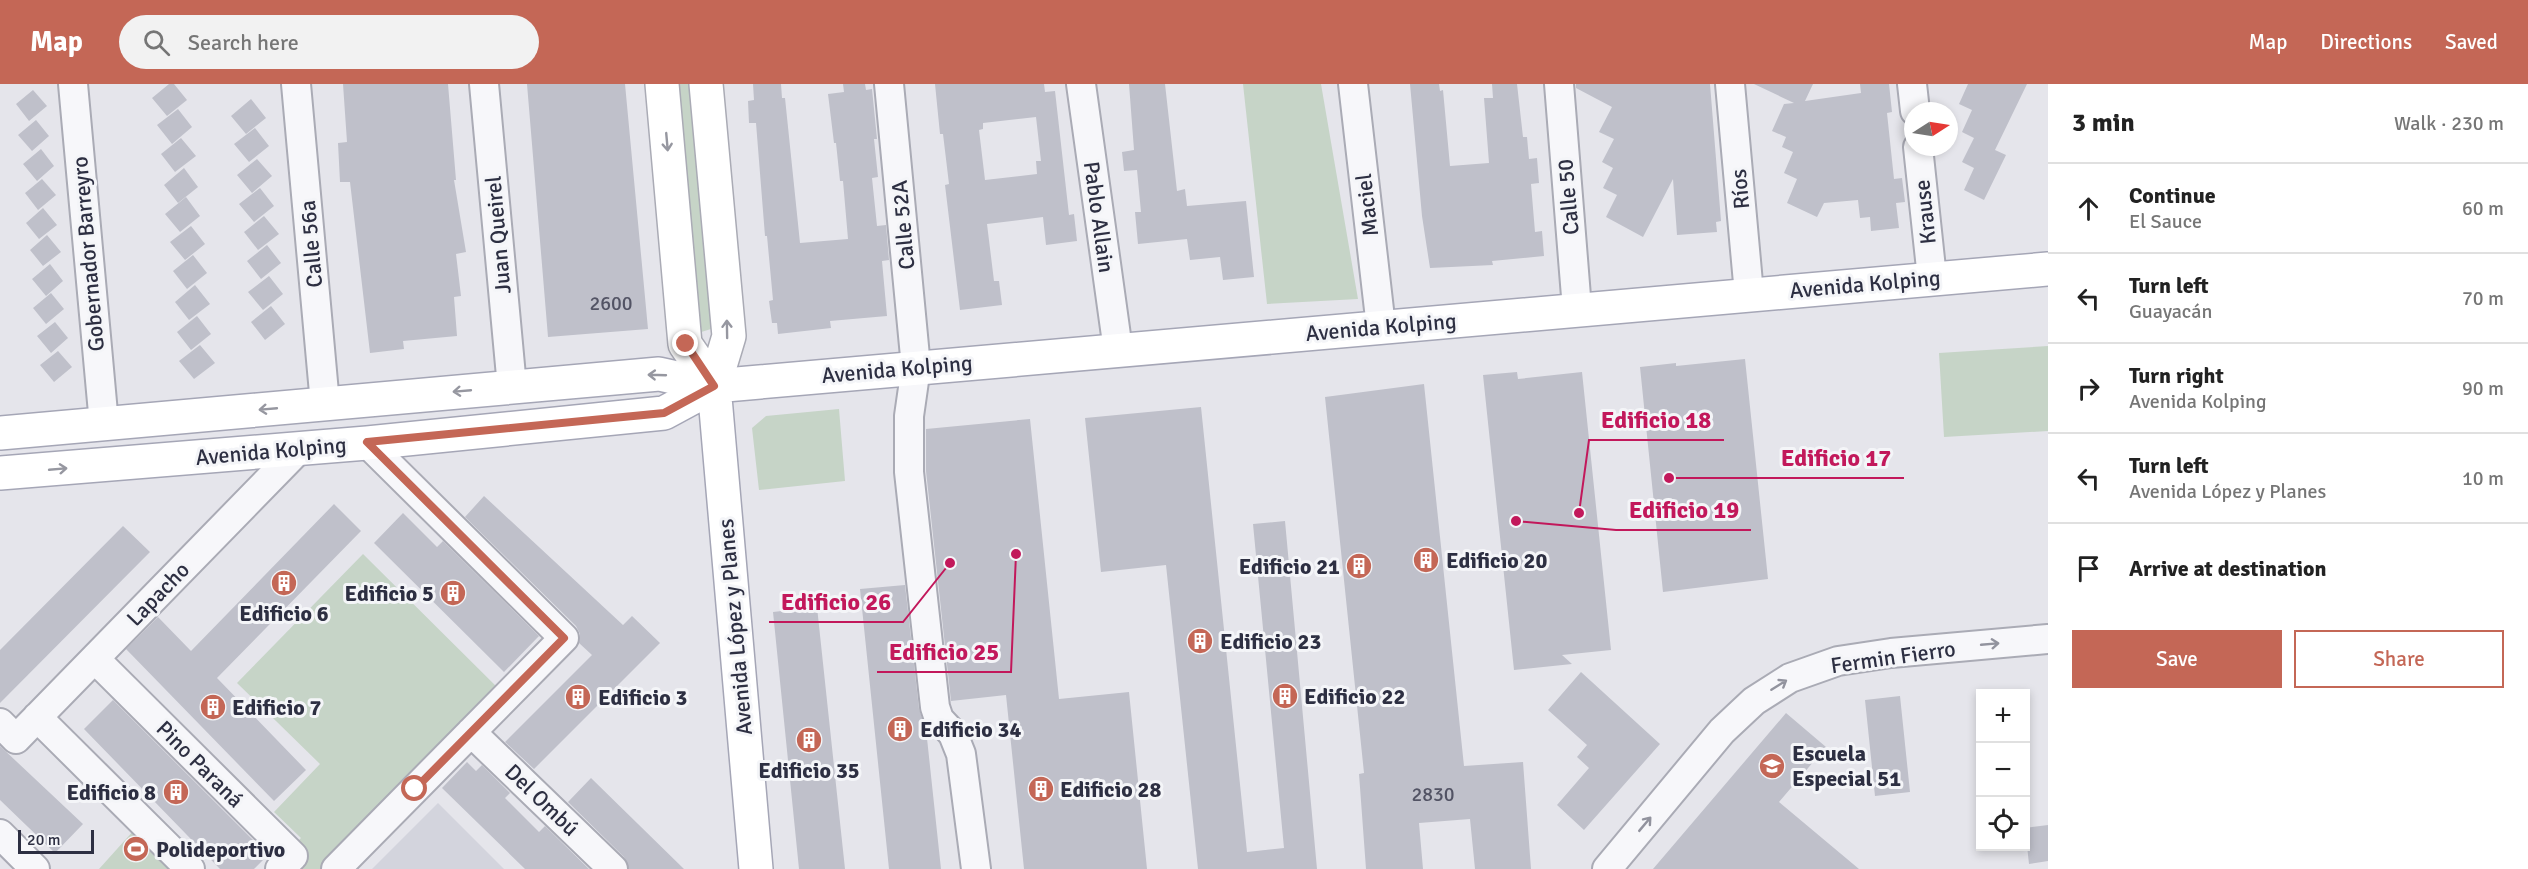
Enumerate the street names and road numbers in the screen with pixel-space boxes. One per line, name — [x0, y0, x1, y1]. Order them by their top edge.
street label: Gobernador Barreyro — [66, 155, 110, 353]
street label: Calle 50 — [1551, 158, 1585, 236]
street label: Pablo Allain — [1078, 159, 1120, 275]
street label: Ríos — [1725, 168, 1755, 210]
street label: Maciel — [1350, 172, 1384, 238]
street label: Juan Queirel — [479, 175, 517, 295]
street label: Krause — [1908, 178, 1942, 246]
street label: Calle 52A — [886, 179, 920, 271]
street label: Calle 56a — [294, 199, 328, 289]
street label: Avenida Kolping — [1788, 264, 1942, 304]
street label: Avenida Kolping — [1304, 307, 1458, 347]
street label: Avenida Kolping — [820, 349, 974, 389]
street label: Avenida Kolping — [194, 431, 348, 471]
street label: Avenida López y Planes — [712, 518, 758, 736]
street label: Lapacho — [121, 556, 195, 632]
street label: Fermin Fierro — [1829, 635, 1957, 679]
street label: Pino Paraná — [151, 715, 249, 813]
street label: Del Ombú — [499, 758, 585, 842]

